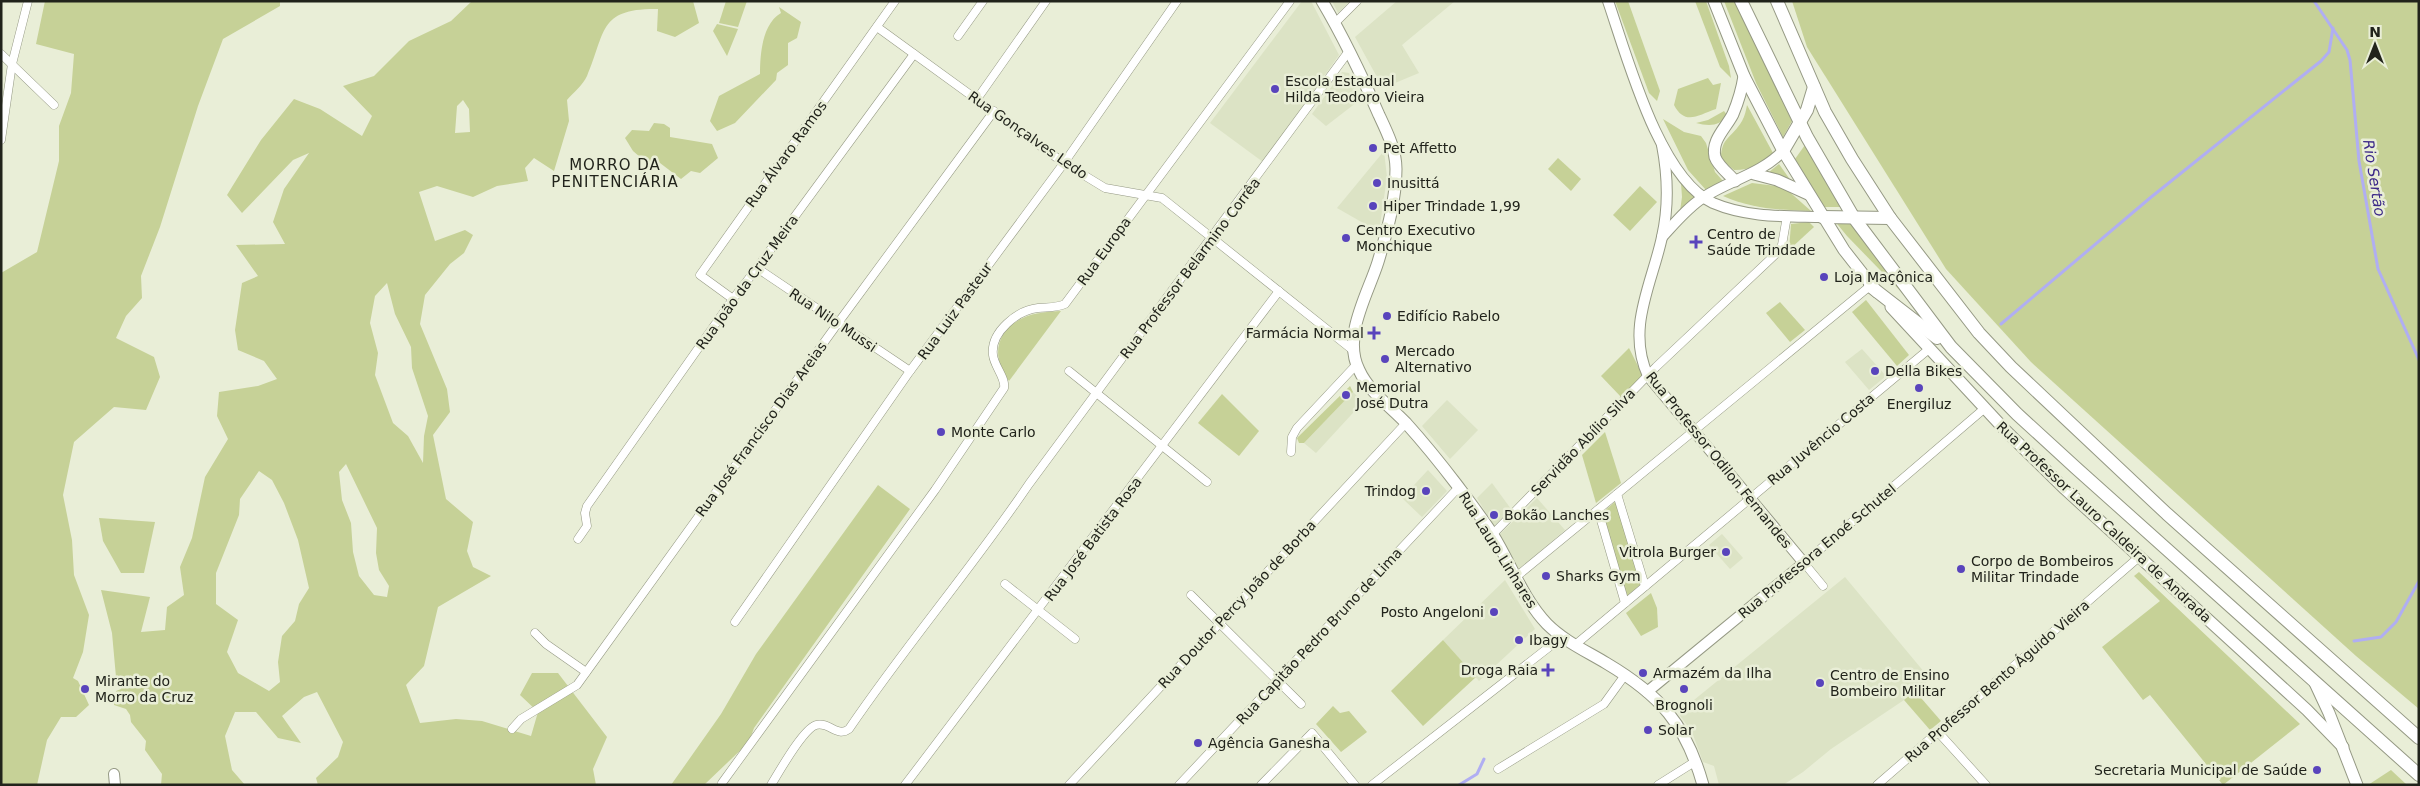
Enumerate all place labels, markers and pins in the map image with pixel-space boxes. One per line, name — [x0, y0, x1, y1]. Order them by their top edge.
place label: Escola Estadual Hilda Teodoro Vieira — [1285, 73, 1425, 105]
marker: Escola Estadual Hilda Teodoro Vieira — [1269, 83, 1281, 95]
place label: Pet Affetto — [1383, 140, 1457, 156]
marker: Pet Affetto — [1367, 142, 1379, 154]
place label: Inusittá — [1387, 175, 1440, 191]
marker: Inusittá — [1371, 177, 1383, 189]
place label: Hiper Trindade 1,99 — [1383, 198, 1521, 214]
marker: Hiper Trindade 1,99 — [1367, 200, 1379, 212]
place label: Centro Executivo Monchique — [1356, 222, 1475, 254]
place label: Centro de Saúde Trindade — [1707, 226, 1815, 258]
marker: Centro Executivo Monchique — [1340, 232, 1352, 244]
marker: Centro de Saúde Trindade — [1689, 235, 1703, 249]
place label: Loja Maçônica — [1834, 269, 1933, 285]
marker: Loja Maçônica — [1818, 271, 1830, 283]
place label: Edifício Rabelo — [1397, 308, 1500, 324]
marker: Edifício Rabelo — [1381, 310, 1393, 322]
place label: Farmácia Normal — [1246, 325, 1364, 341]
marker: Farmácia Normal — [1368, 327, 1380, 339]
place label: Mercado Alternativo — [1395, 343, 1472, 375]
marker: Mercado Alternativo — [1379, 353, 1391, 365]
place label: Della Bikes — [1885, 363, 1962, 379]
marker: Della Bikes — [1869, 365, 1881, 377]
place label: Memorial José Dutra — [1355, 379, 1429, 411]
marker: Energiluz — [1913, 382, 1925, 394]
marker: Memorial José Dutra — [1340, 389, 1352, 401]
place label: Energiluz — [1887, 396, 1951, 412]
place label: Monte Carlo — [951, 424, 1036, 440]
marker: Monte Carlo — [935, 426, 947, 438]
place label: Trindog — [1364, 483, 1416, 499]
marker: Trindog — [1420, 485, 1432, 497]
place label: Bokão Lanches — [1504, 507, 1609, 523]
marker: Bokão Lanches — [1488, 509, 1500, 521]
place label: Vitrola Burger — [1619, 544, 1716, 560]
marker: Vitrola Burger — [1720, 546, 1732, 558]
place label: Corpo de Bombeiros Militar Trindade — [1971, 553, 2113, 585]
marker: Corpo de Bombeiros Militar Trindade — [1955, 563, 1967, 575]
place label: Sharks Gym — [1556, 568, 1641, 584]
marker: Sharks Gym — [1540, 570, 1552, 582]
place label: Posto Angeloni — [1381, 604, 1484, 620]
marker: Posto Angeloni — [1488, 606, 1500, 618]
place label: Ibagy — [1529, 632, 1568, 648]
marker: Ibagy — [1513, 634, 1525, 646]
place label: Droga Raia — [1461, 662, 1538, 678]
marker: Droga Raia — [1542, 664, 1554, 676]
place label: Armazém da Ilha — [1653, 665, 1772, 681]
marker: Armazém da Ilha — [1637, 667, 1649, 679]
place label: Centro de Ensino Bombeiro Militar — [1830, 667, 1950, 699]
place label: Mirante do Morro da Cruz — [95, 673, 193, 705]
marker: Centro de Ensino Bombeiro Militar — [1814, 677, 1826, 689]
marker: Mirante do Morro da Cruz — [79, 683, 91, 695]
marker: Brognoli — [1678, 683, 1690, 695]
place label: Brognoli — [1655, 697, 1713, 713]
place label: Solar — [1658, 722, 1694, 738]
marker: Solar — [1642, 724, 1654, 736]
place label: Agência Ganesha — [1208, 735, 1330, 751]
marker: Agência Ganesha — [1192, 737, 1204, 749]
place label: Secretaria Municipal de Saúde — [2094, 762, 2307, 778]
marker: Secretaria Municipal de Saúde — [2311, 764, 2323, 776]

